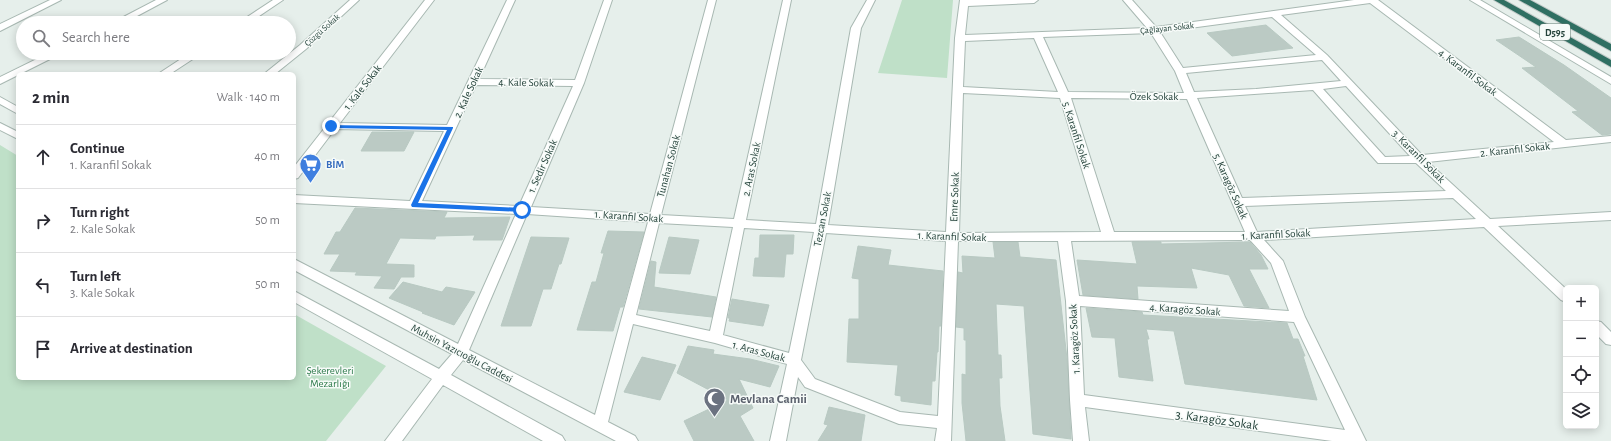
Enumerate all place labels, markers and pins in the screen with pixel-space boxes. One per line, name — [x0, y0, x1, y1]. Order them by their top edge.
supermarket icon: BİM — [298, 151, 324, 184]
place label: BİM — [326, 159, 345, 170]
mosque icon: Mevlana Camii — [702, 385, 728, 418]
place label: Mevlana Camii — [730, 393, 807, 406]

